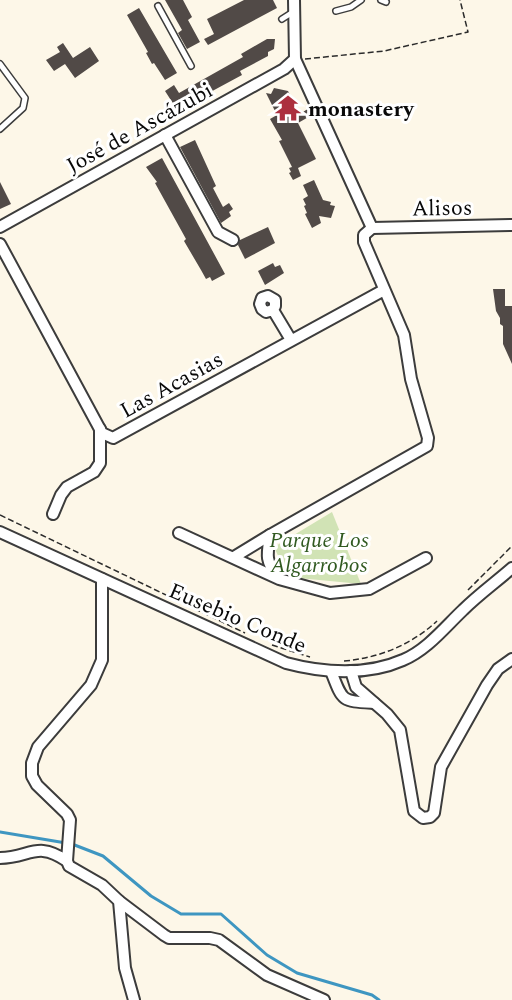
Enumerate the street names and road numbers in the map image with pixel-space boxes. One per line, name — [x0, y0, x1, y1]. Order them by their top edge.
street label: José de Ascázubi — [60, 74, 219, 182]
street label: Alisos — [411, 191, 473, 226]
street label: Las Acasias — [114, 343, 229, 427]
street label: Eusebio Conde — [163, 574, 312, 662]

